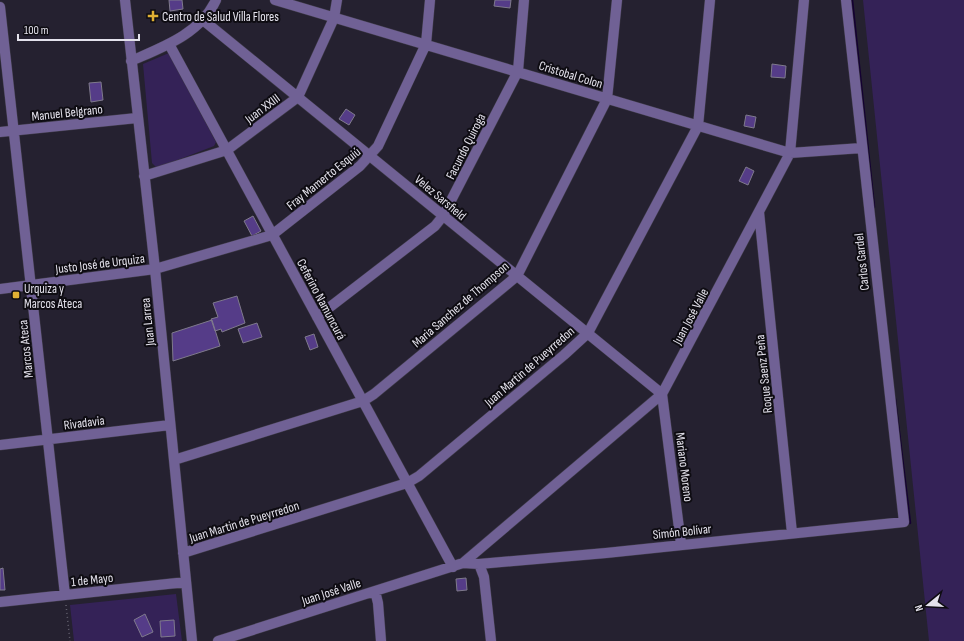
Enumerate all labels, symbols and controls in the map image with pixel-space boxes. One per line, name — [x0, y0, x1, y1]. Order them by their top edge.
place label: Centro de Salud Villa Flores — [162, 9, 279, 25]
marker: Centro de Salud Villa Flores — [147, 10, 159, 22]
scale bar — [18, 16, 139, 42]
text: 100 m — [24, 23, 49, 38]
street label: Cristobal Colon — [537, 58, 605, 92]
street label: Juan XXIII — [241, 90, 283, 128]
street label: Manuel Belgrano — [31, 101, 104, 125]
street label: Facundo Quiroga — [442, 111, 489, 182]
street label: Fray Mamerto Esquiú — [283, 144, 364, 214]
street label: Velez Sarsfield — [411, 172, 469, 224]
street label: Carlos Gardel — [851, 233, 873, 291]
street label: Justo José de Urquiza — [54, 251, 146, 278]
street label: Ceferino Namuncurá — [293, 256, 349, 343]
street label: Maria Sanchez de Thompson — [409, 258, 512, 351]
place label: Urquiza y Marcos Ateca — [24, 281, 82, 312]
street label: Juan José Valle — [669, 286, 712, 348]
marker: Urquiza y Marcos Ateca — [11, 290, 21, 300]
street label: Juan Larrea — [138, 297, 159, 348]
street label: Marcos Ateca — [15, 319, 37, 379]
street label: Juan Martin de Pueyrredon — [481, 323, 578, 411]
street label: Roque Saenz Peña — [752, 334, 776, 414]
street label: Rivadavia — [63, 413, 105, 433]
street label: Mariano Moreno — [672, 432, 696, 503]
street label: Juan Martin de Pueyrredon — [186, 498, 301, 547]
street label: Simón Bolívar — [652, 521, 713, 543]
street label: 1 de Mayo — [70, 570, 114, 590]
street label: Juan José Valle — [299, 575, 363, 609]
north arrow — [908, 585, 948, 625]
text: N — [912, 603, 926, 613]

